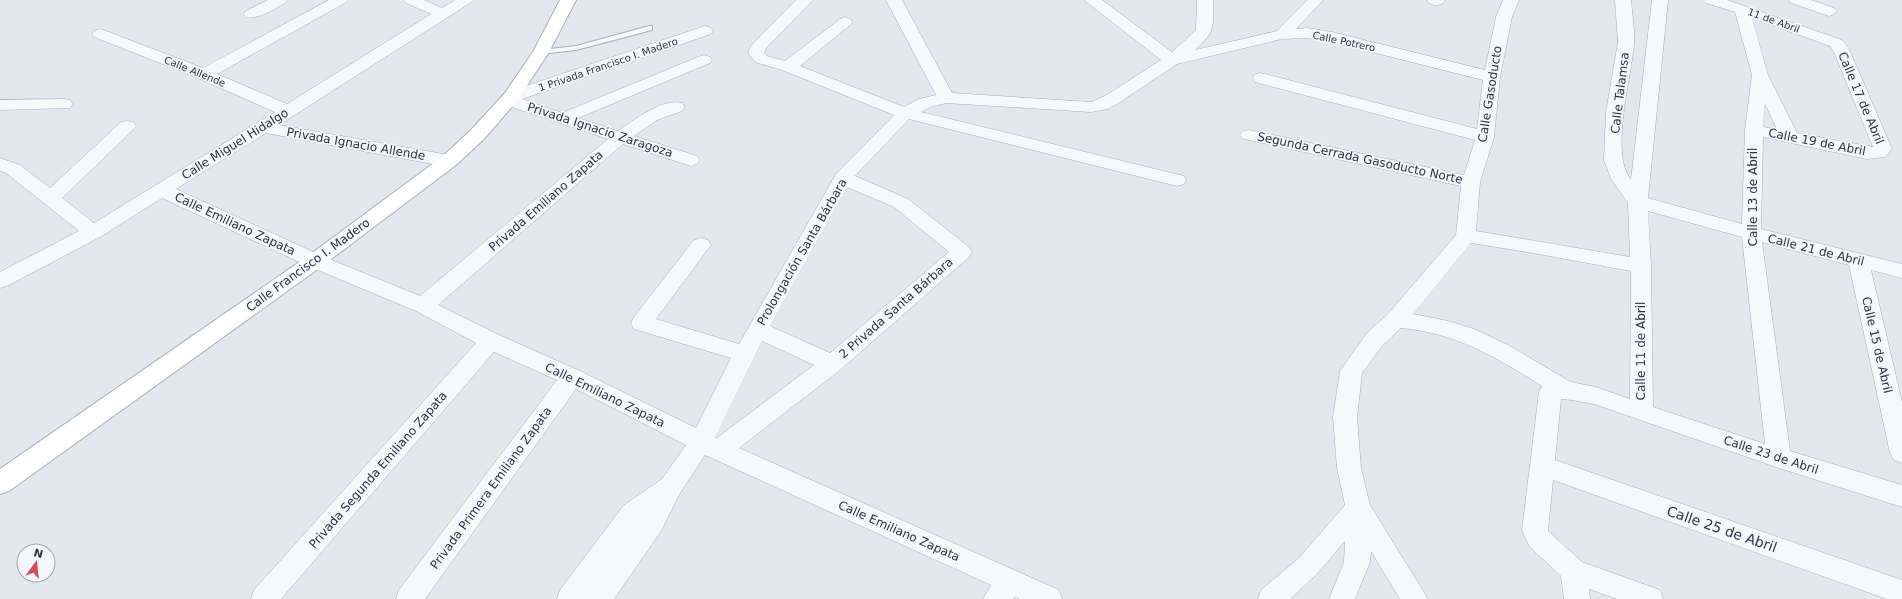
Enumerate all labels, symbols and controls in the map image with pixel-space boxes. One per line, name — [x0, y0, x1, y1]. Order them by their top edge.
street label: 11 de Abril — [1746, 6, 1801, 35]
street label: Calle Potrero — [1312, 29, 1376, 53]
street label: 1 Privada Francisco I. Madero — [537, 35, 679, 94]
street label: Calle Gasoducto — [1475, 45, 1505, 143]
street label: Calle 17 de Abril — [1835, 50, 1887, 146]
street label: Calle Talamsa — [1608, 51, 1632, 135]
street label: Calle Allende — [162, 54, 227, 89]
street label: Privada Ignacio Zaragoza — [525, 100, 675, 160]
street label: Calle Miguel Hidalgo — [179, 106, 291, 182]
street label: Privada Ignacio Allende — [286, 125, 426, 163]
street label: Calle 19 de Abril — [1767, 126, 1867, 158]
street label: Segunda Cerrada Gasoducto Norte — [1256, 129, 1464, 187]
street label: Privada Emiliano Zapata — [486, 148, 606, 254]
street label: Calle 13 de Abril — [1746, 148, 1760, 246]
street label: Prolongación Santa Bárbara — [754, 176, 850, 328]
street label: Calle Emiliano Zapata — [172, 190, 298, 258]
street label: Calle Francisco I. Madero — [243, 215, 373, 315]
street label: Calle 21 de Abril — [1766, 231, 1866, 269]
street label: 2 Privada Santa Bárbara — [836, 255, 956, 361]
street label: Calle 15 de Abril — [1859, 295, 1895, 395]
street label: Calle 11 de Abril — [1634, 302, 1648, 400]
street label: Calle Emiliano Zapata — [543, 360, 667, 430]
street label: Privada Segunda Emiliano Zapata — [306, 389, 450, 551]
street label: Privada Primera Emiliano Zapata — [427, 404, 555, 572]
street label: Calle 23 de Abril — [1722, 433, 1820, 477]
street label: Calle Emiliano Zapata — [836, 498, 962, 564]
street label: Calle 25 de Abril — [1665, 503, 1779, 555]
north arrow — [16, 543, 56, 583]
text: N — [32, 546, 45, 561]

